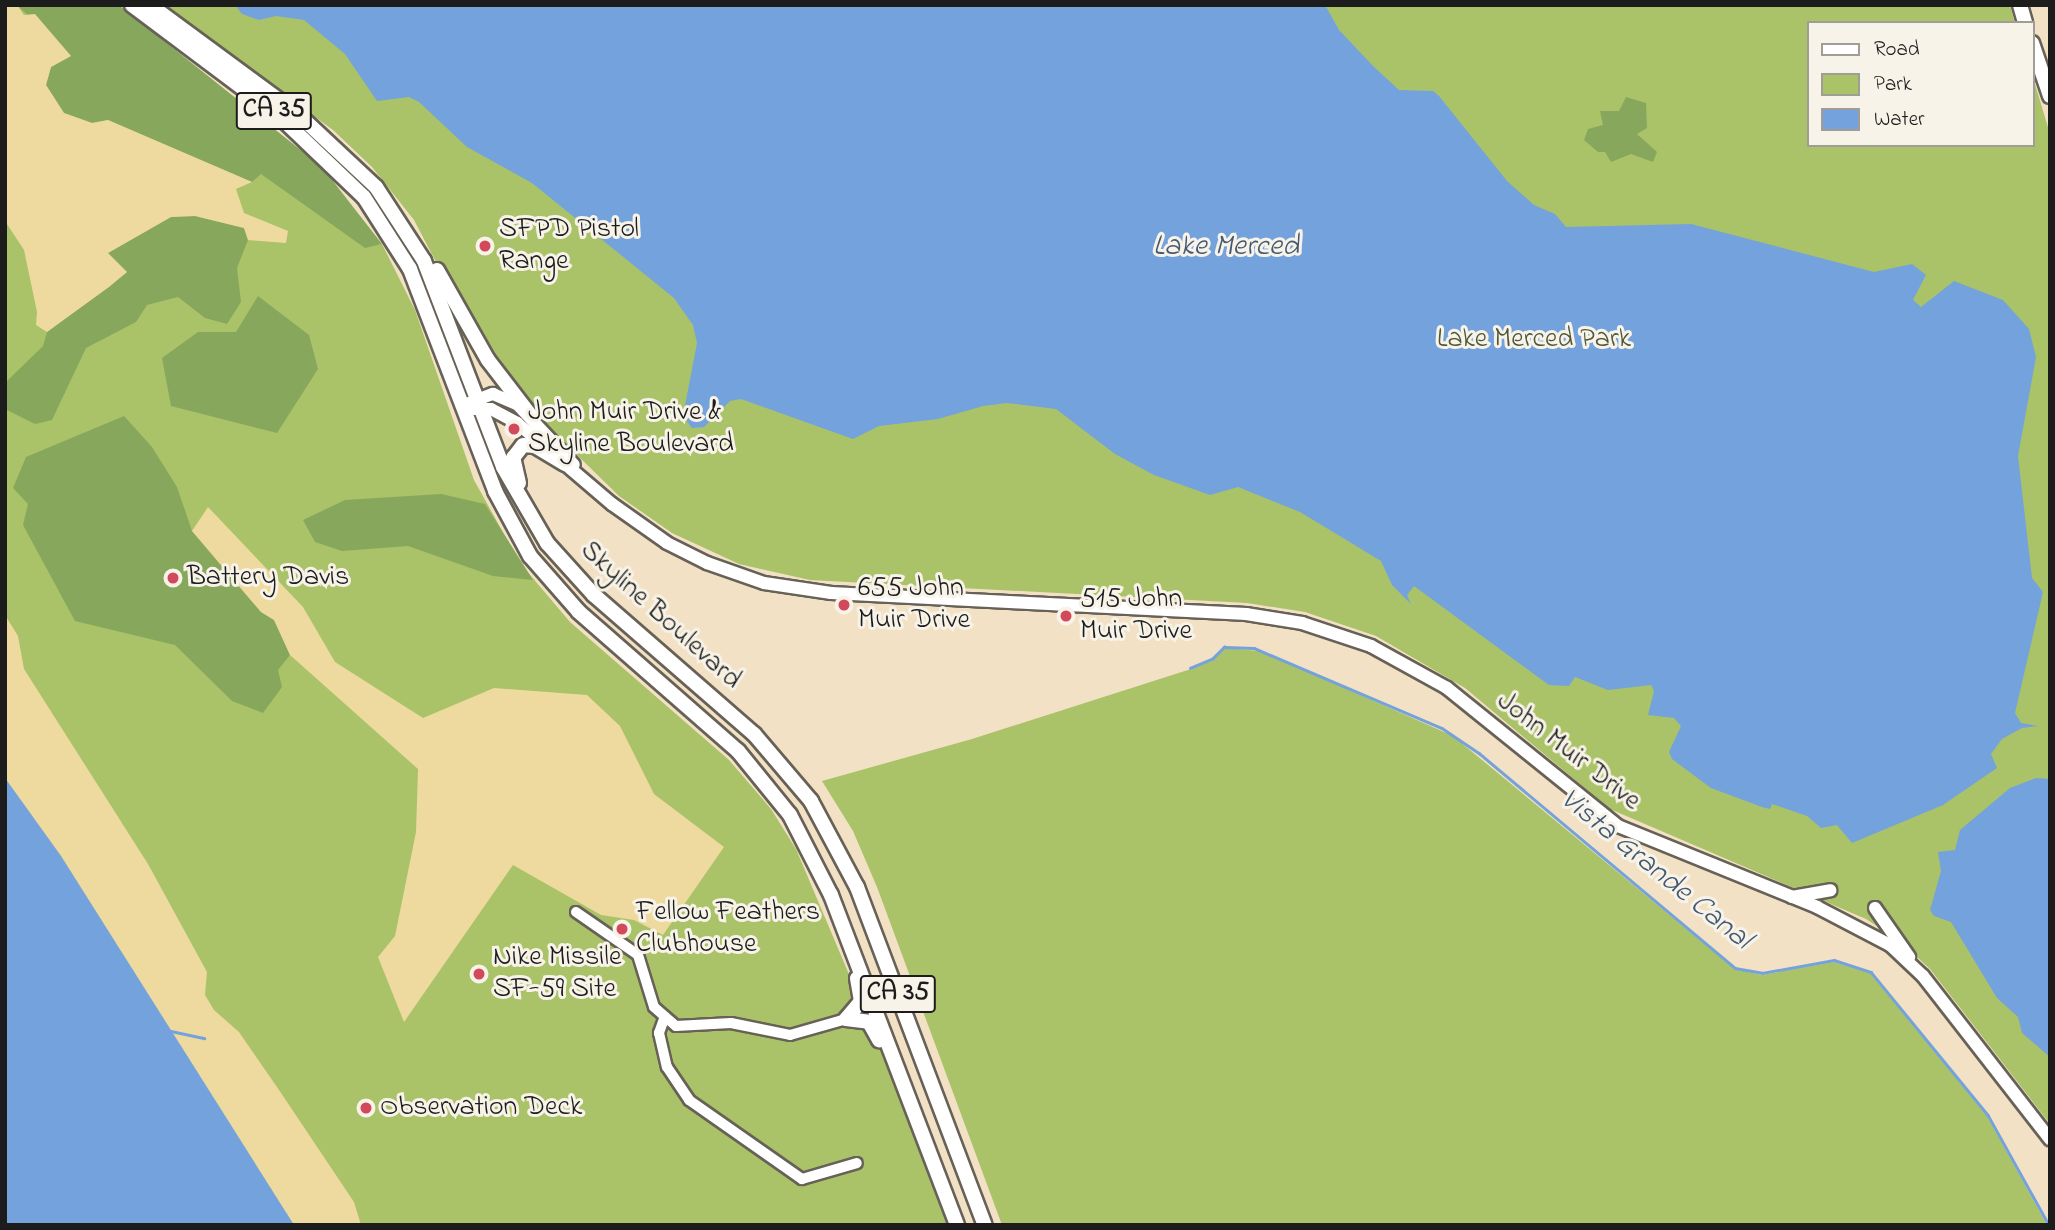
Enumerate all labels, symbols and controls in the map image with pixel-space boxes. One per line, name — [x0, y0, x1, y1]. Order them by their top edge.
legend — [1806, 21, 2034, 147]
text: Road — [1874, 35, 1920, 65]
text: Park — [1874, 70, 1912, 100]
road number: CA 35 — [236, 88, 312, 134]
text: Water — [1874, 105, 1925, 135]
place label: SFPD Pistol Range — [499, 213, 639, 279]
water label: Lake Merced — [1153, 229, 1299, 265]
marker: SFPD Pistol Range — [477, 238, 493, 254]
park label: Lake Merced Park — [1437, 323, 1631, 357]
place label: John Muir Drive & Skyline Boulevard — [528, 396, 734, 462]
marker: John Muir Drive & Skyline Boulevard — [506, 421, 522, 437]
street label: Skyline Boulevard — [572, 535, 748, 697]
place label: Battery Davis — [187, 561, 349, 595]
marker: Battery Davis — [165, 570, 181, 586]
place label: 655 John Muir Drive — [858, 572, 970, 638]
place label: 515 John Muir Drive — [1080, 583, 1192, 649]
marker: 655 John Muir Drive — [836, 597, 852, 613]
marker: 515 John Muir Drive — [1058, 608, 1074, 624]
street label: John Muir Drive — [1489, 685, 1647, 819]
water label: Vista Grande Canal — [1552, 782, 1758, 958]
place label: Fellow Feathers Clubhouse — [636, 896, 820, 962]
marker: Fellow Feathers Clubhouse — [614, 921, 630, 937]
place label: Nike Missile SF-59 Site — [493, 941, 622, 1007]
marker: Nike Missile SF-59 Site — [471, 966, 487, 982]
road number: CA 35 — [860, 972, 936, 1016]
place label: Observation Deck — [380, 1091, 582, 1125]
marker: Observation Deck — [358, 1100, 374, 1116]

